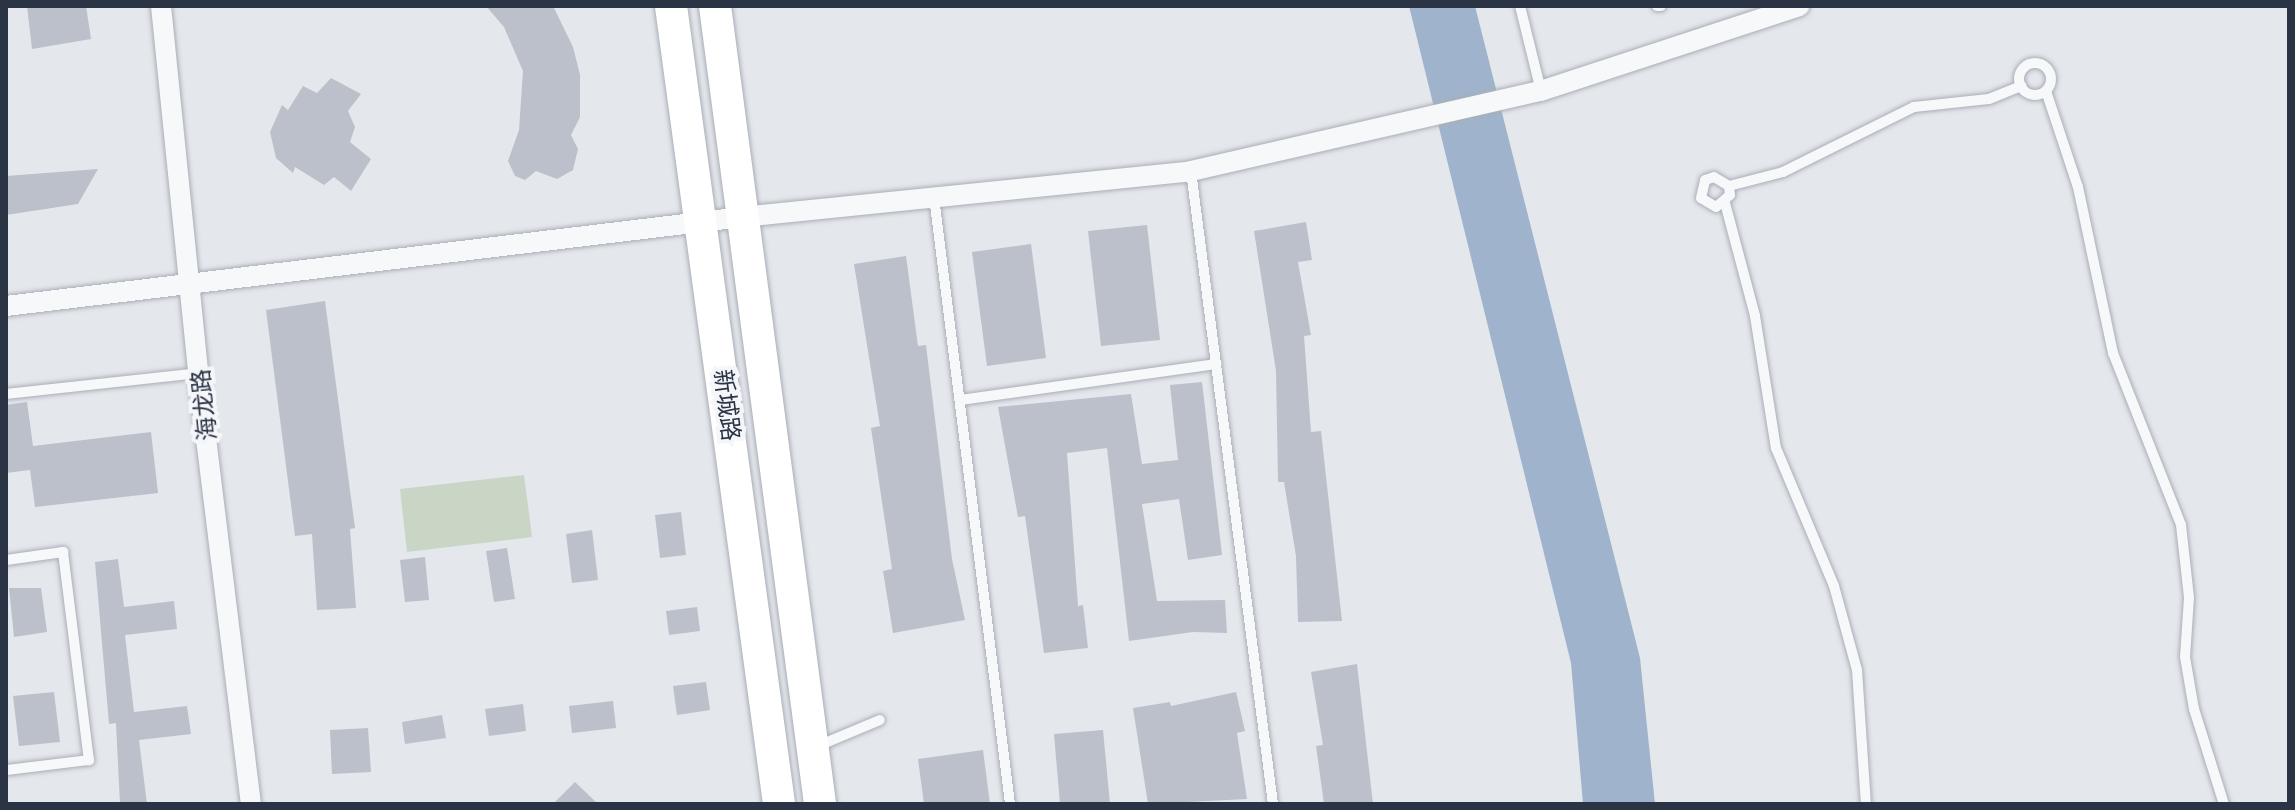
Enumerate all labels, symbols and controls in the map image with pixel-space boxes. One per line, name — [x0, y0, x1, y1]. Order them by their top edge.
street label: 海龙路 — [185, 368, 221, 442]
street label: 新城路 — [709, 368, 747, 442]

